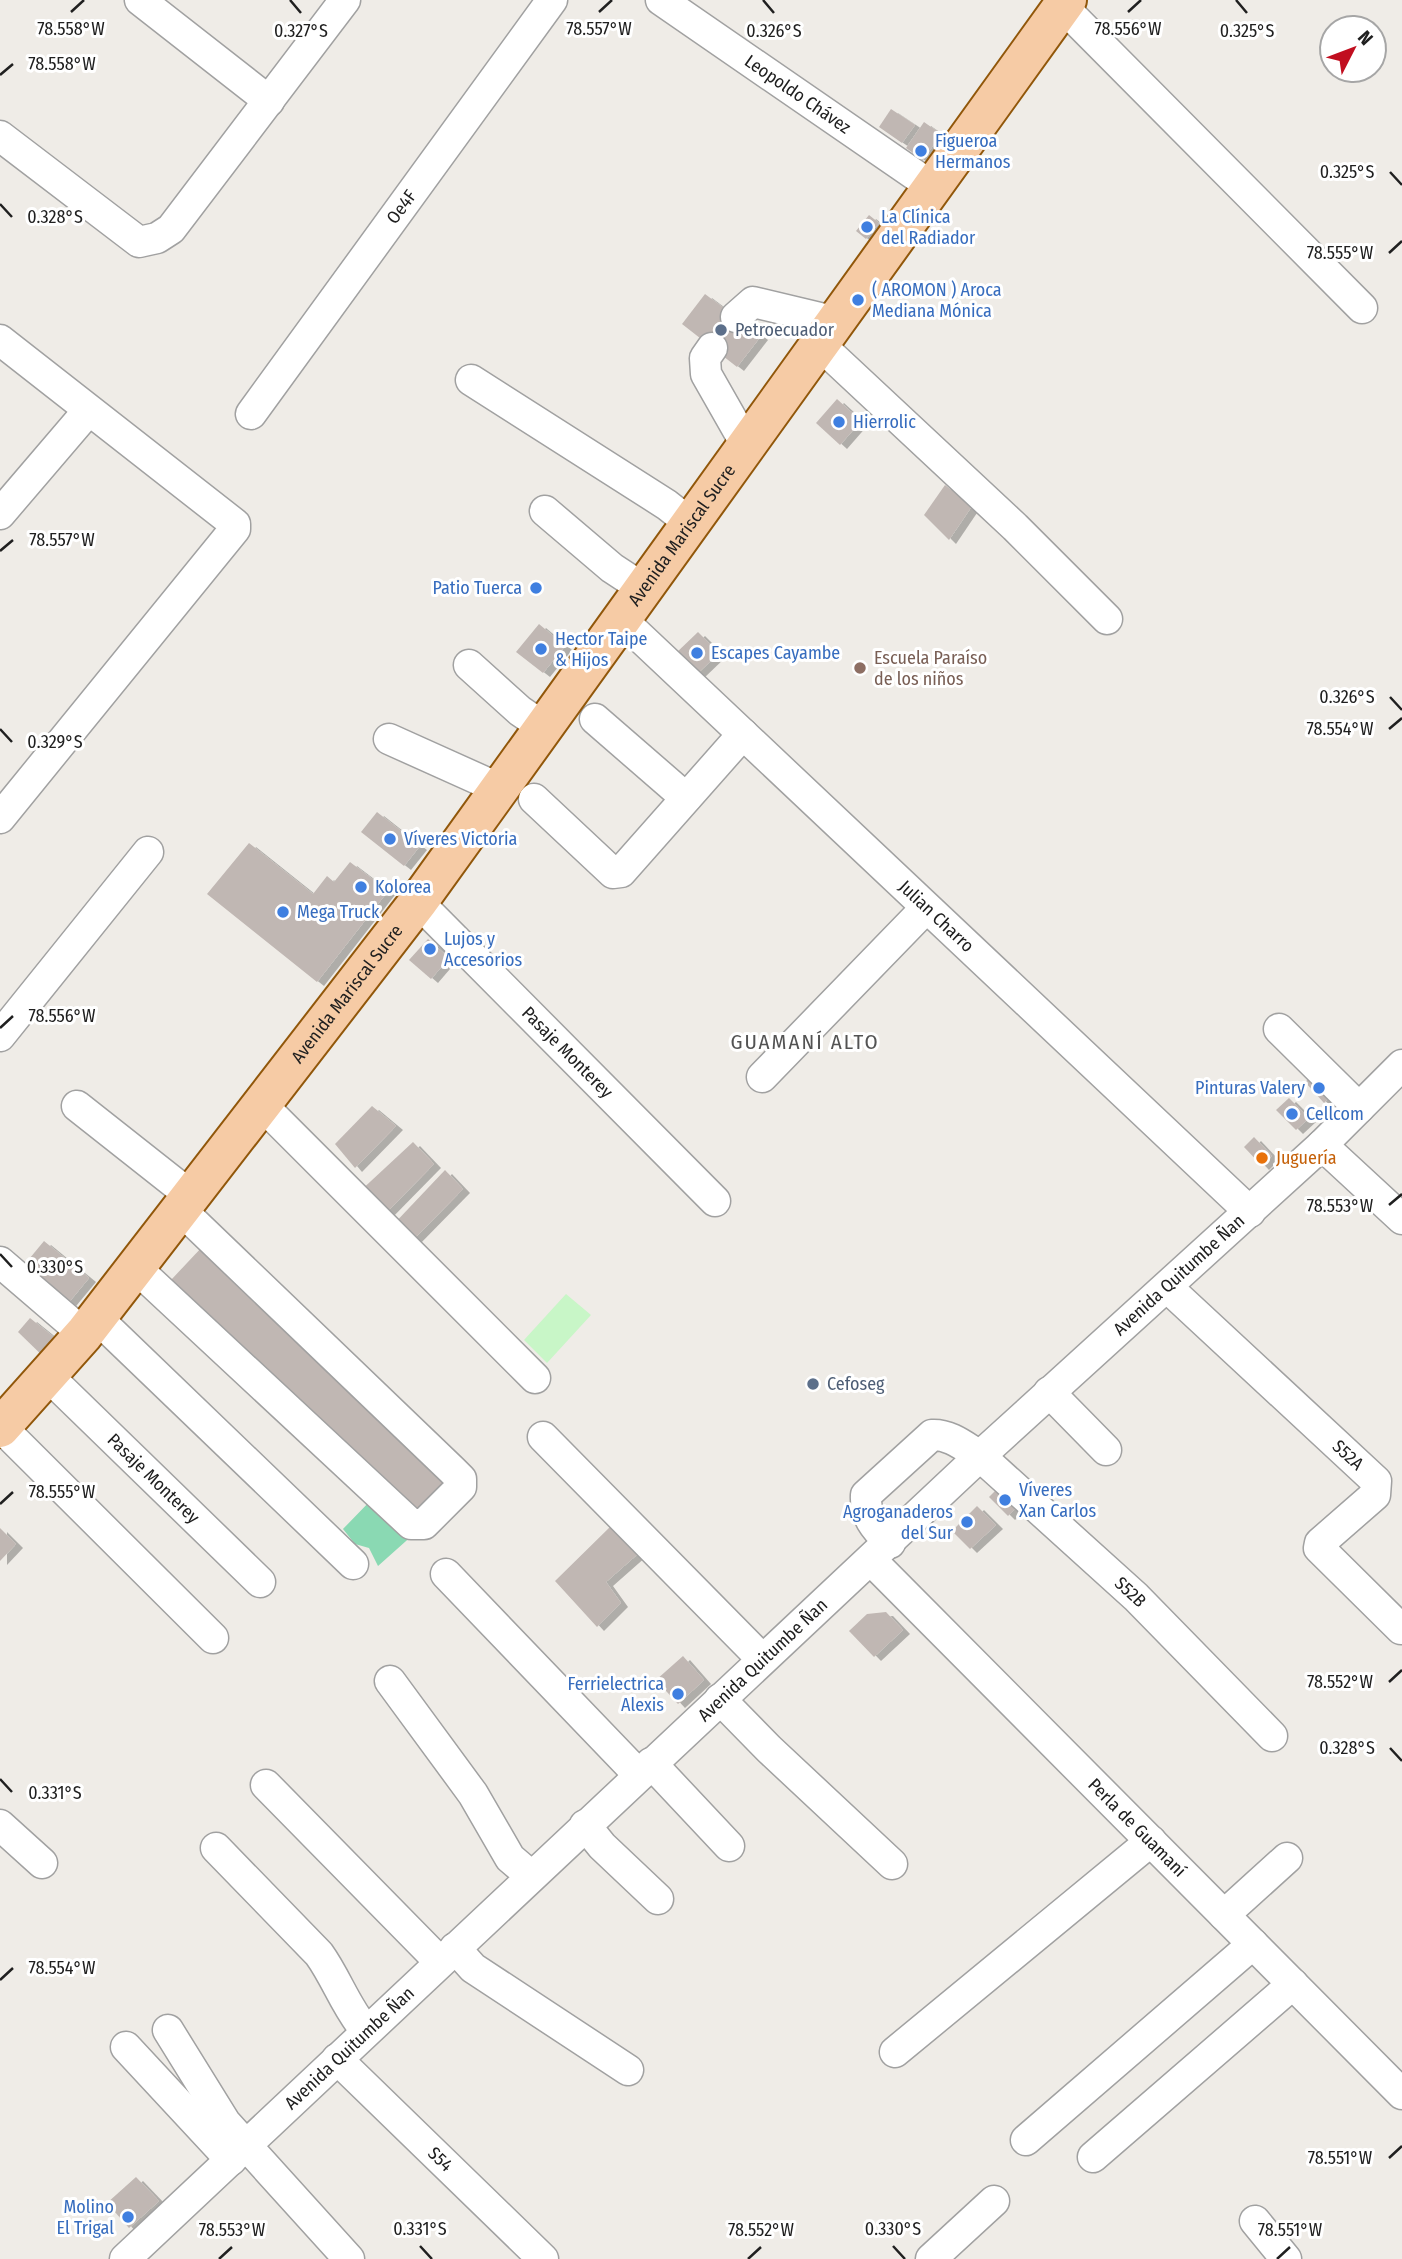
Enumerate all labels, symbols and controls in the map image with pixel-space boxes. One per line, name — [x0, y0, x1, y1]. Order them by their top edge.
north arrow — [1318, 14, 1388, 84]
text: 78.558°W — [37, 18, 105, 40]
text: 78.557°W — [566, 18, 632, 40]
text: 78.556°W — [1094, 18, 1162, 40]
text: 0.327°S — [274, 20, 328, 42]
text: 0.326°S — [746, 20, 802, 42]
text: 0.325°S — [1220, 20, 1274, 42]
text: N — [1353, 26, 1378, 50]
street label: Leopoldo Chávez — [740, 50, 855, 138]
text: 78.558°W — [28, 53, 96, 75]
place label: Figueroa Hermanos — [935, 130, 1011, 173]
marker: Figueroa Hermanos — [913, 143, 929, 159]
text: 0.325°S — [1320, 161, 1374, 183]
street label: Oe4F — [382, 185, 421, 228]
text: 0.328°S — [27, 206, 83, 228]
place label: La Clínica del Radiador — [881, 206, 976, 249]
marker: La Clínica del Radiador — [859, 219, 875, 235]
text: 78.555°W — [1307, 242, 1374, 264]
place label: ( AROMON ) Aroca Mediana Mónica — [872, 279, 1002, 322]
marker: ( AROMON ) Aroca Mediana Mónica — [850, 292, 866, 308]
place label: Petroecuador — [735, 319, 835, 341]
marker: Petroecuador — [713, 322, 729, 338]
place label: Hierrolic — [853, 411, 916, 433]
marker: Hierrolic — [831, 414, 847, 430]
street label: Avenida Mariscal Sucre — [624, 460, 740, 610]
text: 78.557°W — [29, 529, 95, 551]
place label: Patio Tuerca — [433, 577, 522, 599]
marker: Patio Tuerca — [528, 580, 544, 596]
place label: Hector Taipe & Hijos — [555, 628, 647, 671]
marker: Hector Taipe & Hijos — [533, 641, 549, 657]
place label: Escapes Cayambe — [711, 642, 840, 664]
marker: Escapes Cayambe — [689, 645, 705, 661]
place label: Escuela Paraíso de los niños — [874, 647, 987, 690]
marker: Escuela Paraíso de los niños — [852, 660, 868, 676]
text: 0.326°S — [1319, 686, 1375, 708]
text: 78.554°W — [1306, 718, 1374, 740]
text: 0.329°S — [27, 731, 83, 753]
place label: Víveres Victoria — [404, 828, 518, 850]
marker: Víveres Victoria — [382, 831, 398, 847]
place label: Kolorea — [375, 876, 431, 898]
street label: Julian Charro — [894, 876, 978, 957]
marker: Kolorea — [353, 879, 369, 895]
place label: Mega Truck — [297, 901, 380, 923]
marker: Mega Truck — [275, 904, 291, 920]
street label: Avenida Mariscal Sucre — [287, 920, 407, 1068]
place label: Lujos y Accesorios — [444, 928, 523, 971]
marker: Lujos y Accesorios — [422, 941, 438, 957]
street label: Pasaje Monterey — [517, 1002, 618, 1103]
text: 78.556°W — [28, 1005, 96, 1027]
district label: GUAMANÍ ALTO — [730, 1029, 880, 1055]
place label: Pinturas Valery — [1195, 1077, 1305, 1099]
marker: Pinturas Valery — [1311, 1080, 1327, 1096]
place label: Cellcom — [1306, 1103, 1364, 1125]
marker: Cellcom — [1284, 1106, 1300, 1122]
place label: Juguería — [1276, 1147, 1337, 1169]
marker: Juguería — [1254, 1150, 1270, 1166]
text: 78.553°W — [1307, 1195, 1374, 1217]
street label: Avenida Quitumbe Ñan — [1109, 1210, 1249, 1340]
text: 0.330°S — [27, 1256, 83, 1278]
place label: Cefoseg — [827, 1373, 885, 1395]
marker: Cefoseg — [805, 1376, 821, 1392]
street label: Pasaje Monterey — [103, 1429, 204, 1528]
street label: S52A — [1328, 1435, 1369, 1475]
place label: Víveres Xan Carlos — [1019, 1479, 1096, 1522]
text: 78.555°W — [29, 1481, 96, 1503]
marker: Víveres Xan Carlos — [997, 1492, 1013, 1508]
place label: Agroganaderos del Sur — [843, 1501, 954, 1544]
marker: Agroganaderos del Sur — [959, 1514, 975, 1530]
street label: S52B — [1110, 1572, 1151, 1612]
street label: Avenida Quitumbe Ñan — [693, 1594, 832, 1726]
text: 78.552°W — [1307, 1671, 1374, 1693]
place label: Ferrielectrica Alexis — [568, 1673, 664, 1716]
marker: Ferrielectrica Alexis — [670, 1686, 686, 1702]
text: 0.328°S — [1319, 1737, 1375, 1759]
street label: Perla de Guamaní — [1084, 1774, 1191, 1882]
text: 0.331°S — [28, 1782, 82, 1804]
text: 78.554°W — [28, 1957, 96, 1979]
street label: Avenida Quitumbe Ñan — [280, 1982, 419, 2114]
street label: S54 — [423, 2142, 457, 2176]
text: 78.551°W — [1308, 2147, 1373, 2169]
place label: Molino El Trigal — [57, 2196, 114, 2239]
marker: Molino El Trigal — [120, 2209, 136, 2225]
text: 0.331°S — [393, 2218, 447, 2240]
text: 0.330°S — [865, 2218, 921, 2240]
text: 78.553°W — [199, 2219, 266, 2241]
text: 78.552°W — [728, 2219, 795, 2241]
text: 78.551°W — [1258, 2219, 1323, 2241]

